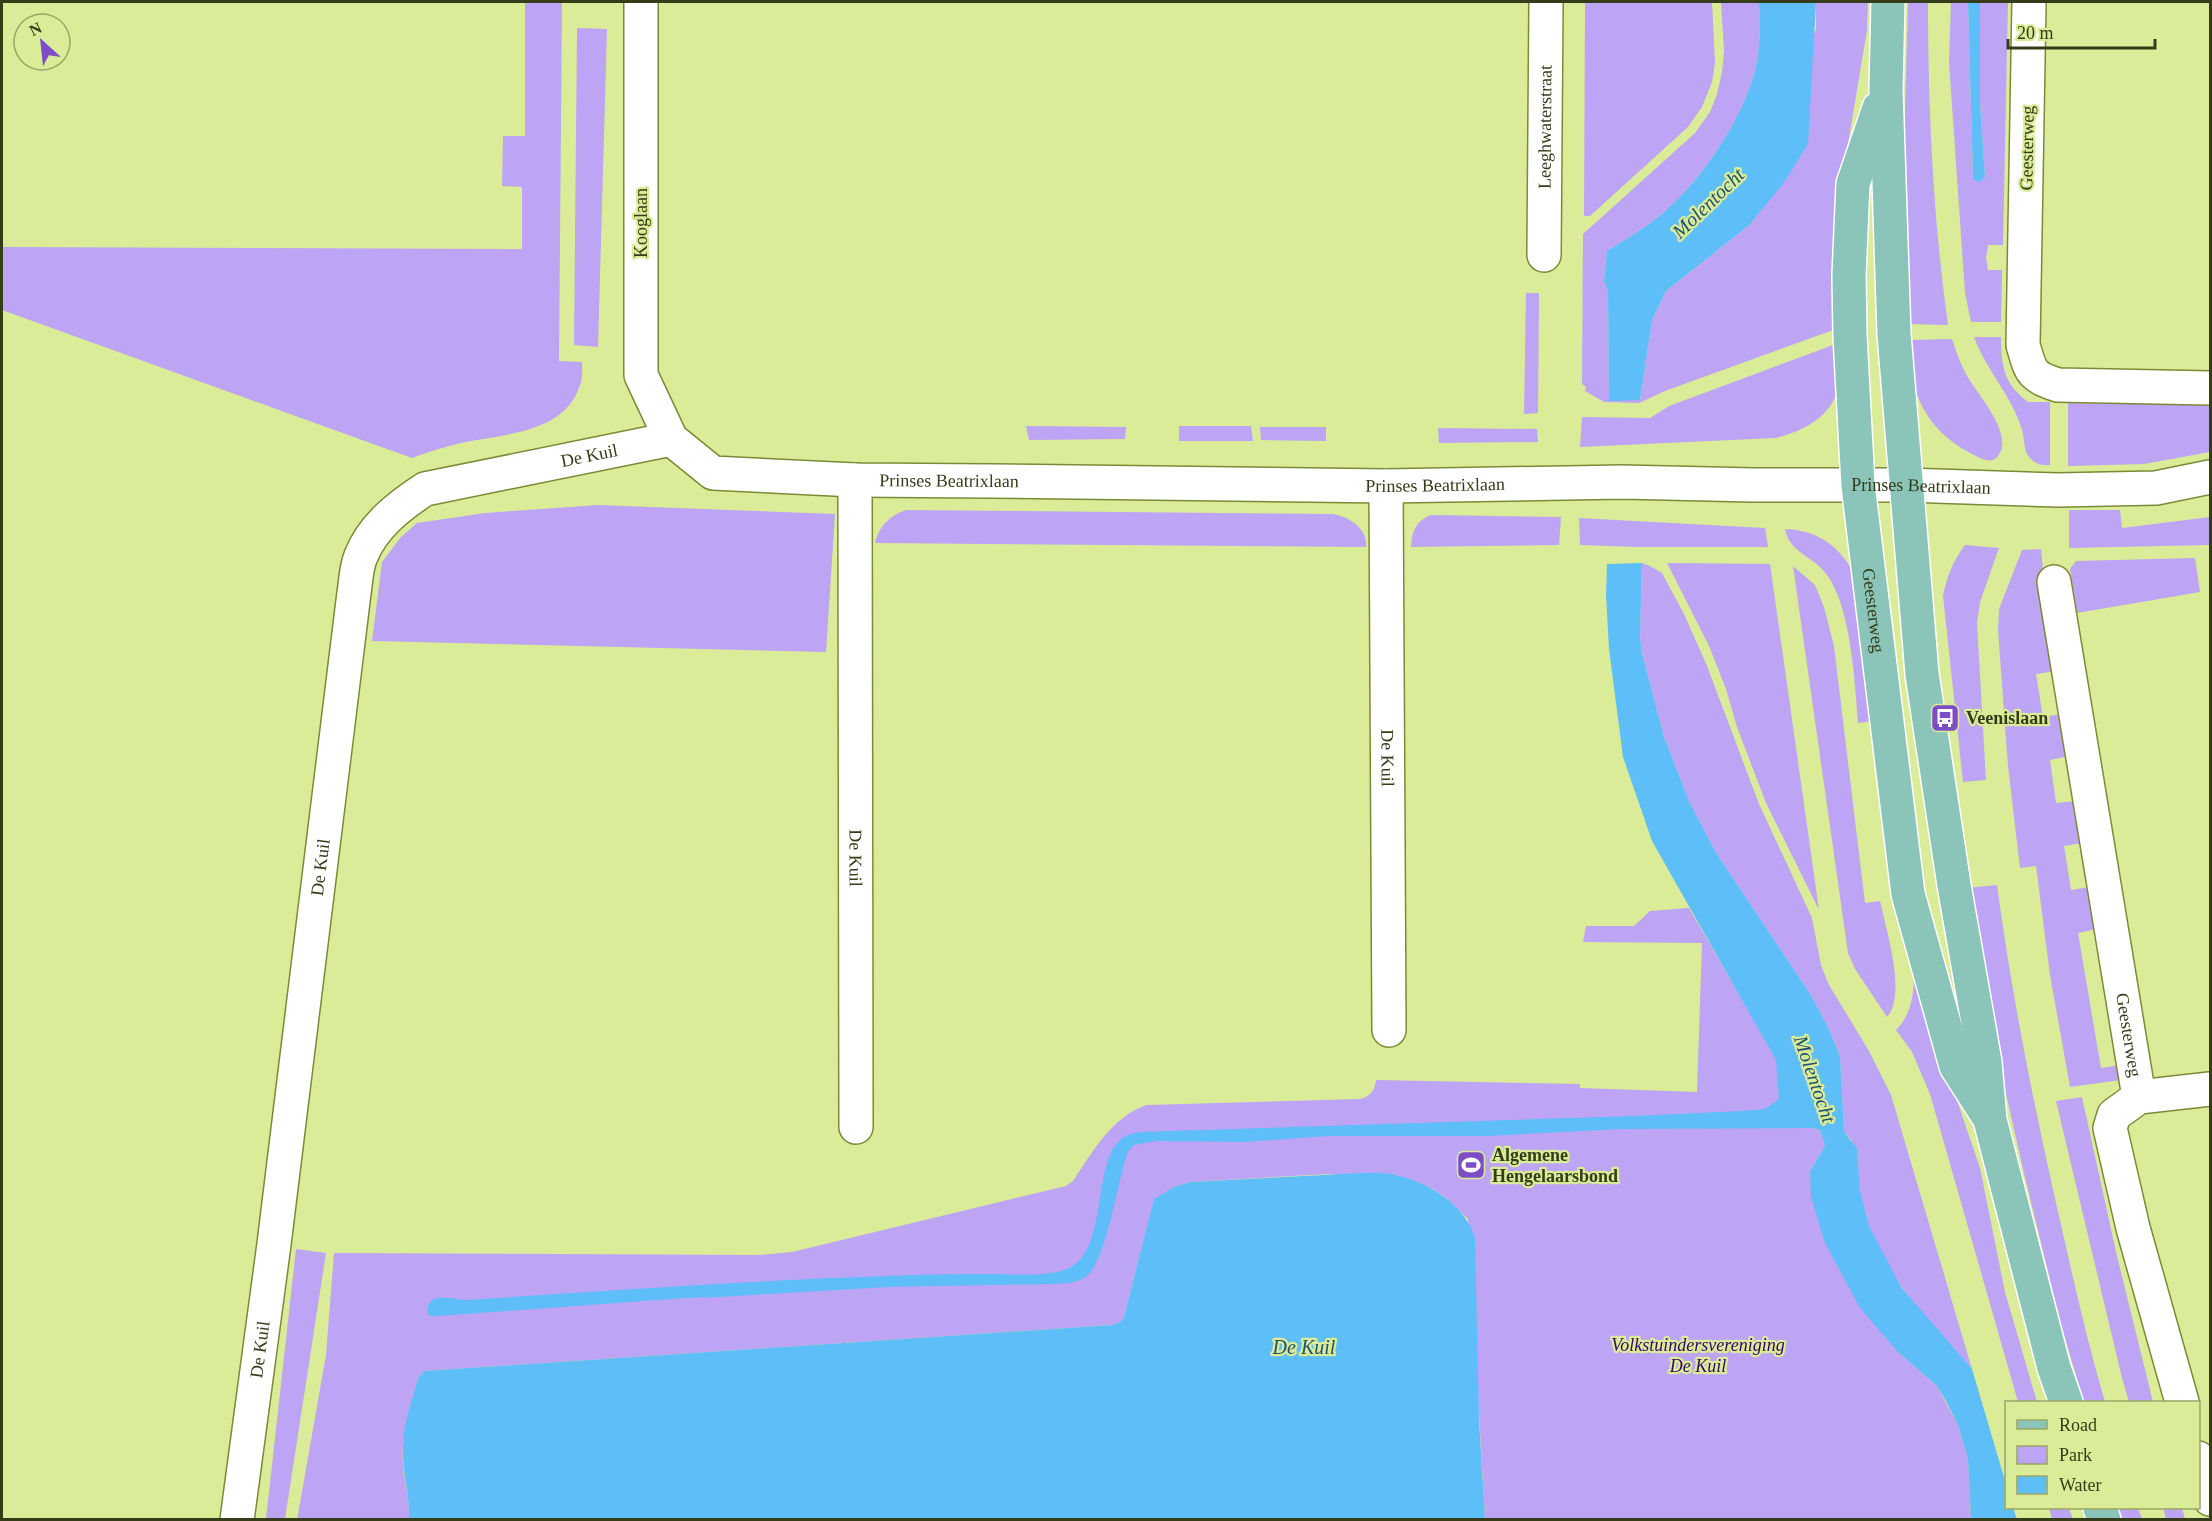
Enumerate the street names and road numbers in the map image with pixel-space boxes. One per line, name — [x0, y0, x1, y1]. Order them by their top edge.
street label: Leeghwaterstraat — [1535, 65, 1556, 189]
street label: Geesterweg — [2016, 105, 2038, 191]
street label: Kooglaan — [631, 188, 651, 258]
street label: De Kuil — [559, 440, 620, 471]
street label: Prinses Beatrixlaan — [879, 470, 1019, 491]
street label: Prinses Beatrixlaan — [1365, 474, 1505, 496]
street label: Prinses Beatrixlaan — [1851, 475, 1991, 498]
street label: Geesterweg — [1858, 567, 1888, 654]
street label: De Kuil — [1377, 729, 1398, 787]
street label: De Kuil — [846, 829, 866, 887]
street label: De Kuil — [307, 838, 334, 897]
street label: Geesterweg — [2112, 991, 2146, 1078]
street label: De Kuil — [246, 1320, 274, 1379]

